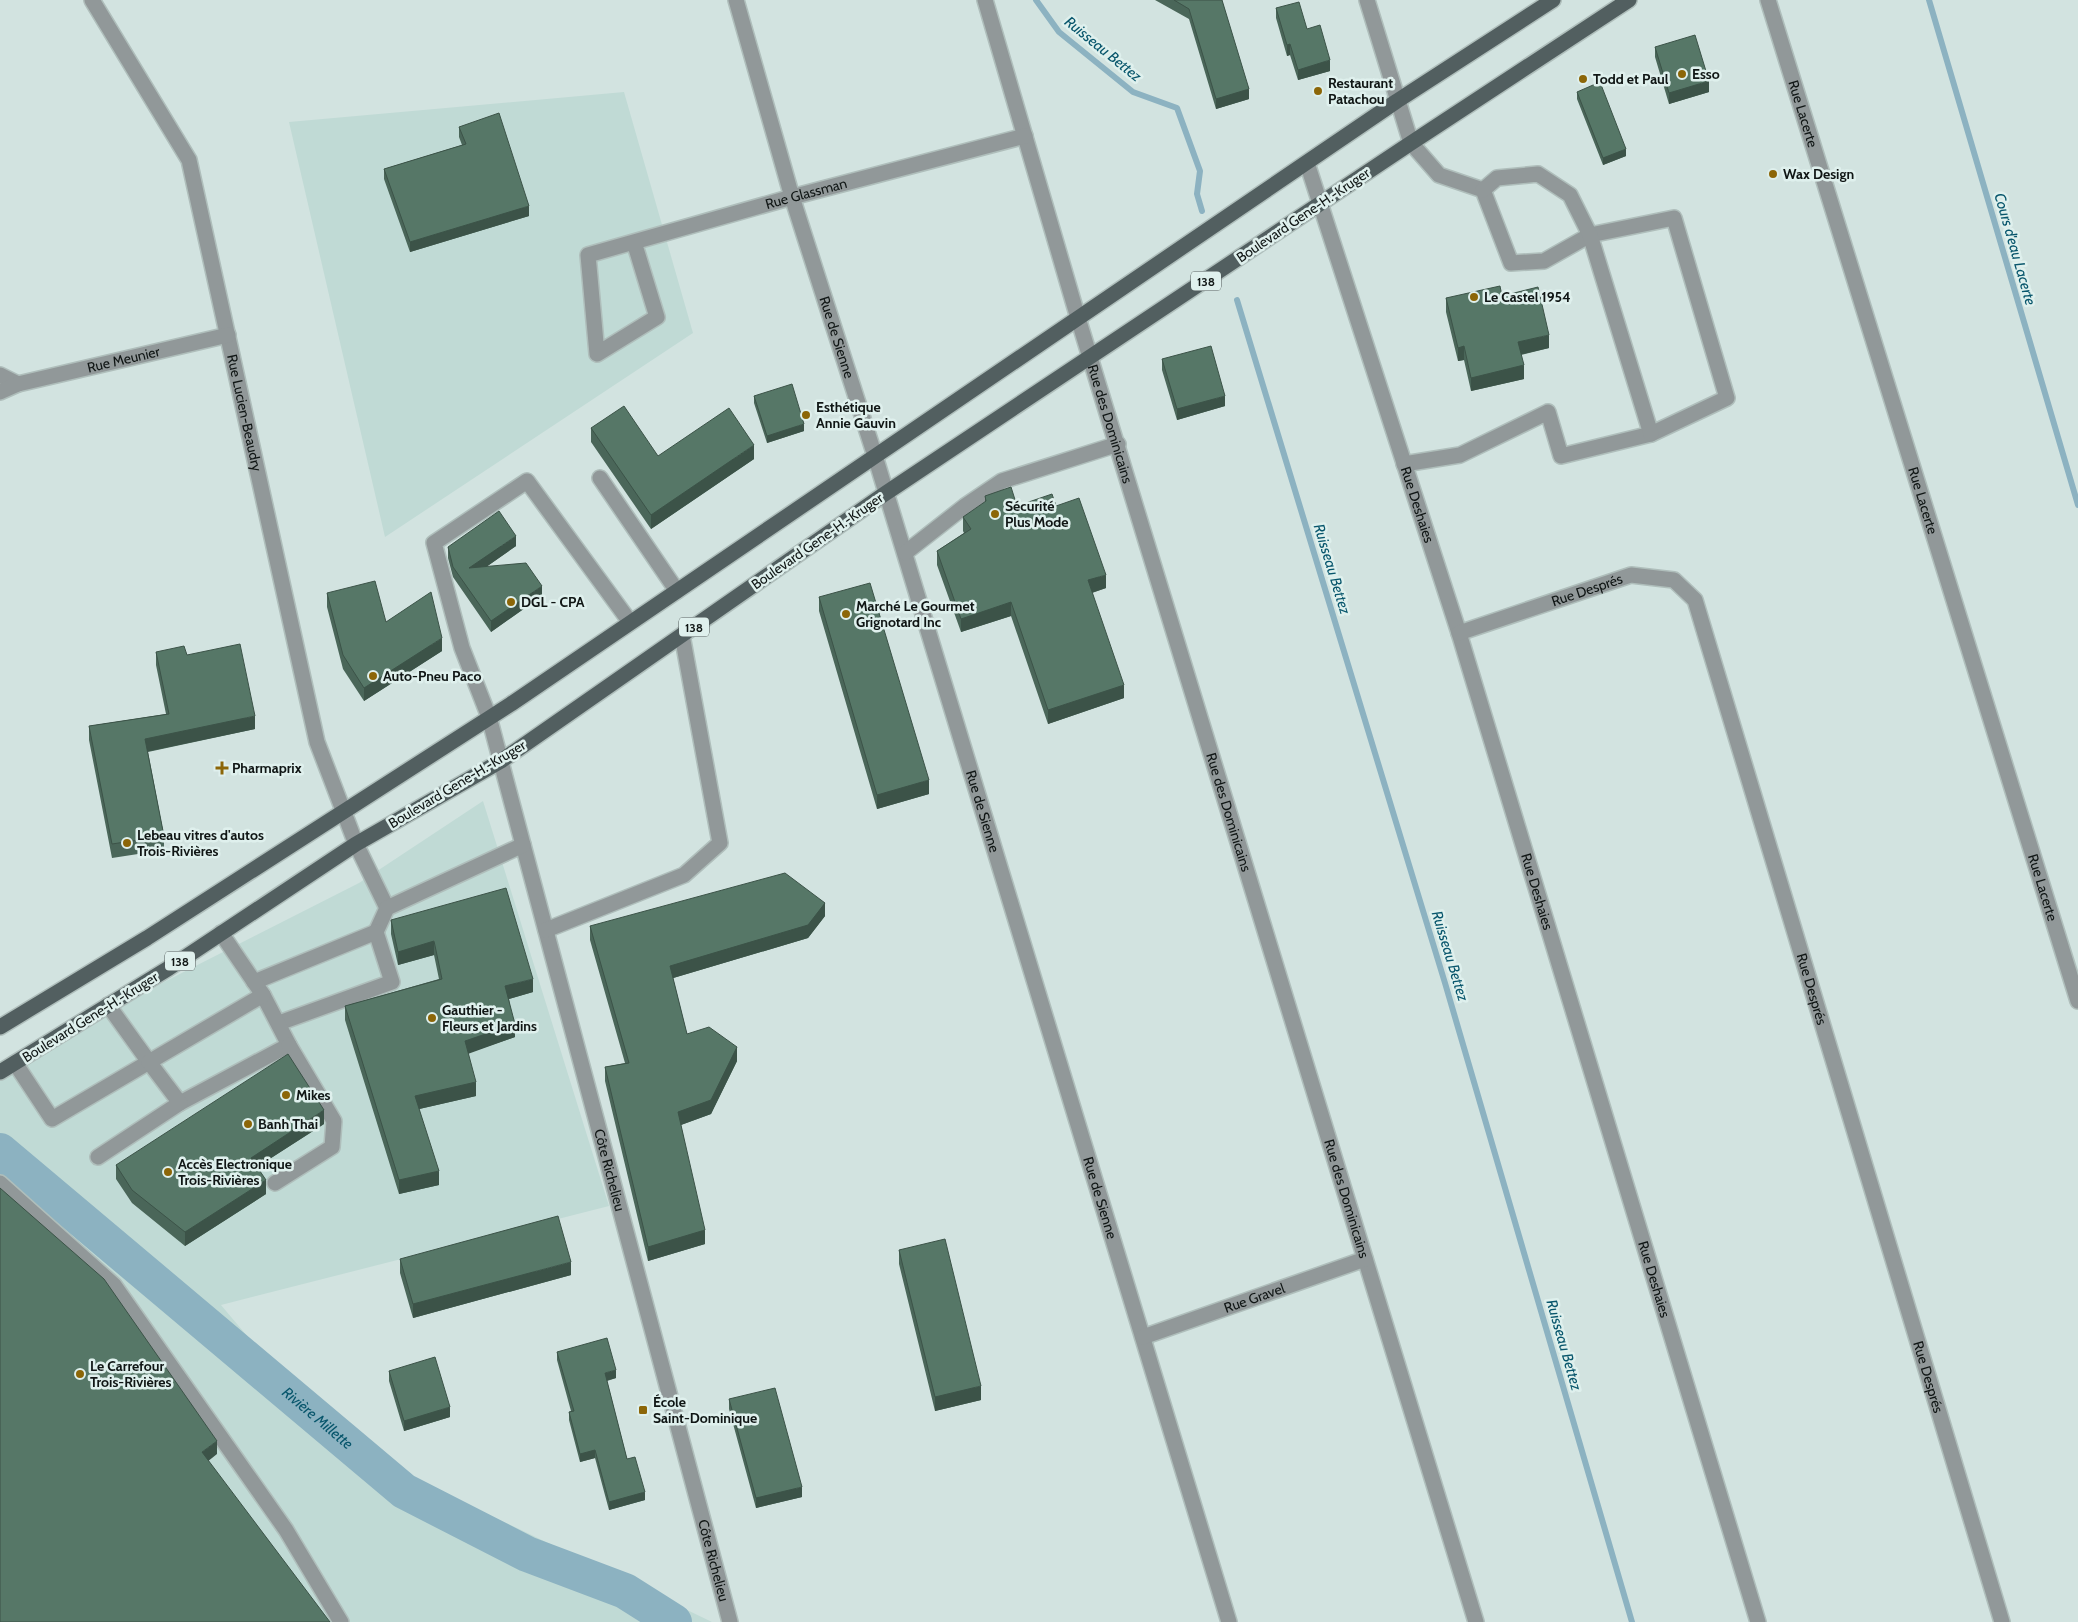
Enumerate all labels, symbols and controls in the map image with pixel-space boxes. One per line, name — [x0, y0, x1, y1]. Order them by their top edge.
water label: Ruisseau Bettez — [1061, 13, 1145, 86]
place label: Esso — [1692, 65, 1720, 83]
marker: Esso — [1676, 68, 1688, 80]
place label: Todd et Paul — [1593, 70, 1669, 88]
marker: Todd et Paul — [1577, 73, 1589, 85]
place label: Restaurant Patachou — [1328, 74, 1393, 108]
street label: Rue Lacerte — [1784, 78, 1822, 149]
marker: Restaurant Patachou — [1312, 85, 1324, 97]
street label: Boulevard Gene-H.-Kruger — [1233, 163, 1374, 266]
place label: Wax Design — [1783, 165, 1854, 183]
marker: Wax Design — [1767, 168, 1779, 180]
street label: Rue Glassman — [763, 174, 849, 213]
water label: Cours d'eau Lacerte — [1990, 191, 2040, 307]
road number: 138 — [1191, 272, 1221, 290]
place label: Le Castel 1954 — [1484, 288, 1571, 306]
marker: Le Castel 1954 — [1468, 291, 1480, 303]
street label: Rue de Sienne — [815, 294, 858, 380]
street label: Rue Meunier — [85, 342, 162, 377]
street label: Rue Lucien-Beaudry — [223, 353, 266, 473]
street label: Rue des Dominicains — [1084, 362, 1137, 486]
place label: Esthétique Annie Gauvin — [816, 398, 896, 432]
marker: Esthétique Annie Gauvin — [800, 409, 812, 421]
street label: Rue Deshaies — [1397, 464, 1438, 545]
street label: Rue Lacerte — [1904, 465, 1942, 536]
street label: Boulevard Gene-H.-Kruger — [748, 488, 887, 593]
place label: Sécurité Plus Mode — [1005, 497, 1068, 531]
marker: Sécurité Plus Mode — [989, 508, 1001, 520]
water label: Ruisseau Bettez — [1310, 522, 1354, 617]
street label: Rue Després — [1549, 569, 1625, 610]
place label: DGL - CPA — [521, 593, 585, 611]
marker: DGL - CPA — [505, 596, 517, 608]
place label: Marché Le Gourmet Grignotard Inc — [856, 597, 975, 631]
marker: Marché Le Gourmet Grignotard Inc — [840, 608, 852, 620]
road number: 138 — [679, 618, 709, 636]
place label: Auto-Pneu Paco — [383, 667, 481, 685]
marker: Auto-Pneu Paco — [367, 670, 379, 682]
street label: Boulevard Gene-H.-Kruger — [385, 736, 529, 832]
street label: Rue des Dominicains — [1202, 751, 1256, 874]
place label: Pharmaprix — [232, 759, 302, 777]
marker: Pharmaprix — [216, 762, 228, 774]
street label: Rue de Sienne — [962, 768, 1004, 855]
place label: Lebeau vitres d'autos Trois-Rivières — [137, 826, 264, 860]
marker: Lebeau vitres d'autos Trois-Rivières — [121, 837, 133, 849]
street label: Rue Deshaies — [1517, 851, 1557, 932]
street label: Rue Lacerte — [2024, 852, 2062, 923]
water label: Ruisseau Bettez — [1428, 909, 1472, 1004]
road number: 138 — [165, 951, 195, 970]
street label: Rue Després — [1793, 951, 1831, 1027]
street label: Boulevard Gene-H.-Kruger — [19, 968, 162, 1066]
place label: Gauthier - Fleurs et Jardins — [442, 1001, 537, 1035]
marker: Gauthier - Fleurs et Jardins — [426, 1012, 438, 1024]
place label: Mikes — [296, 1086, 331, 1104]
marker: Mikes — [280, 1089, 292, 1101]
place label: Banh Thai — [258, 1115, 318, 1133]
marker: Banh Thai — [242, 1118, 254, 1130]
street label: Côte Richelieu — [590, 1127, 629, 1213]
street label: Rue des Dominicains — [1320, 1137, 1373, 1260]
street label: Rue de Sienne — [1079, 1154, 1121, 1241]
place label: Accès Electronique Trois-Rivières — [178, 1155, 292, 1189]
marker: Accès Electronique Trois-Rivières — [162, 1166, 174, 1178]
street label: Rue Deshaies — [1634, 1239, 1674, 1320]
street label: Rue Gravel — [1221, 1279, 1288, 1317]
water label: Ruisseau Bettez — [1542, 1297, 1586, 1393]
street label: Rue Després — [1909, 1339, 1948, 1415]
place label: Le Carrefour Trois-Rivières — [90, 1357, 171, 1391]
marker: Le Carrefour Trois-Rivières — [74, 1368, 86, 1380]
water label: Rivière Millette — [279, 1383, 357, 1453]
place label: École Saint-Dominique — [653, 1393, 757, 1427]
marker: École Saint-Dominique — [637, 1404, 649, 1416]
street label: Côte Richelieu — [694, 1517, 733, 1604]

